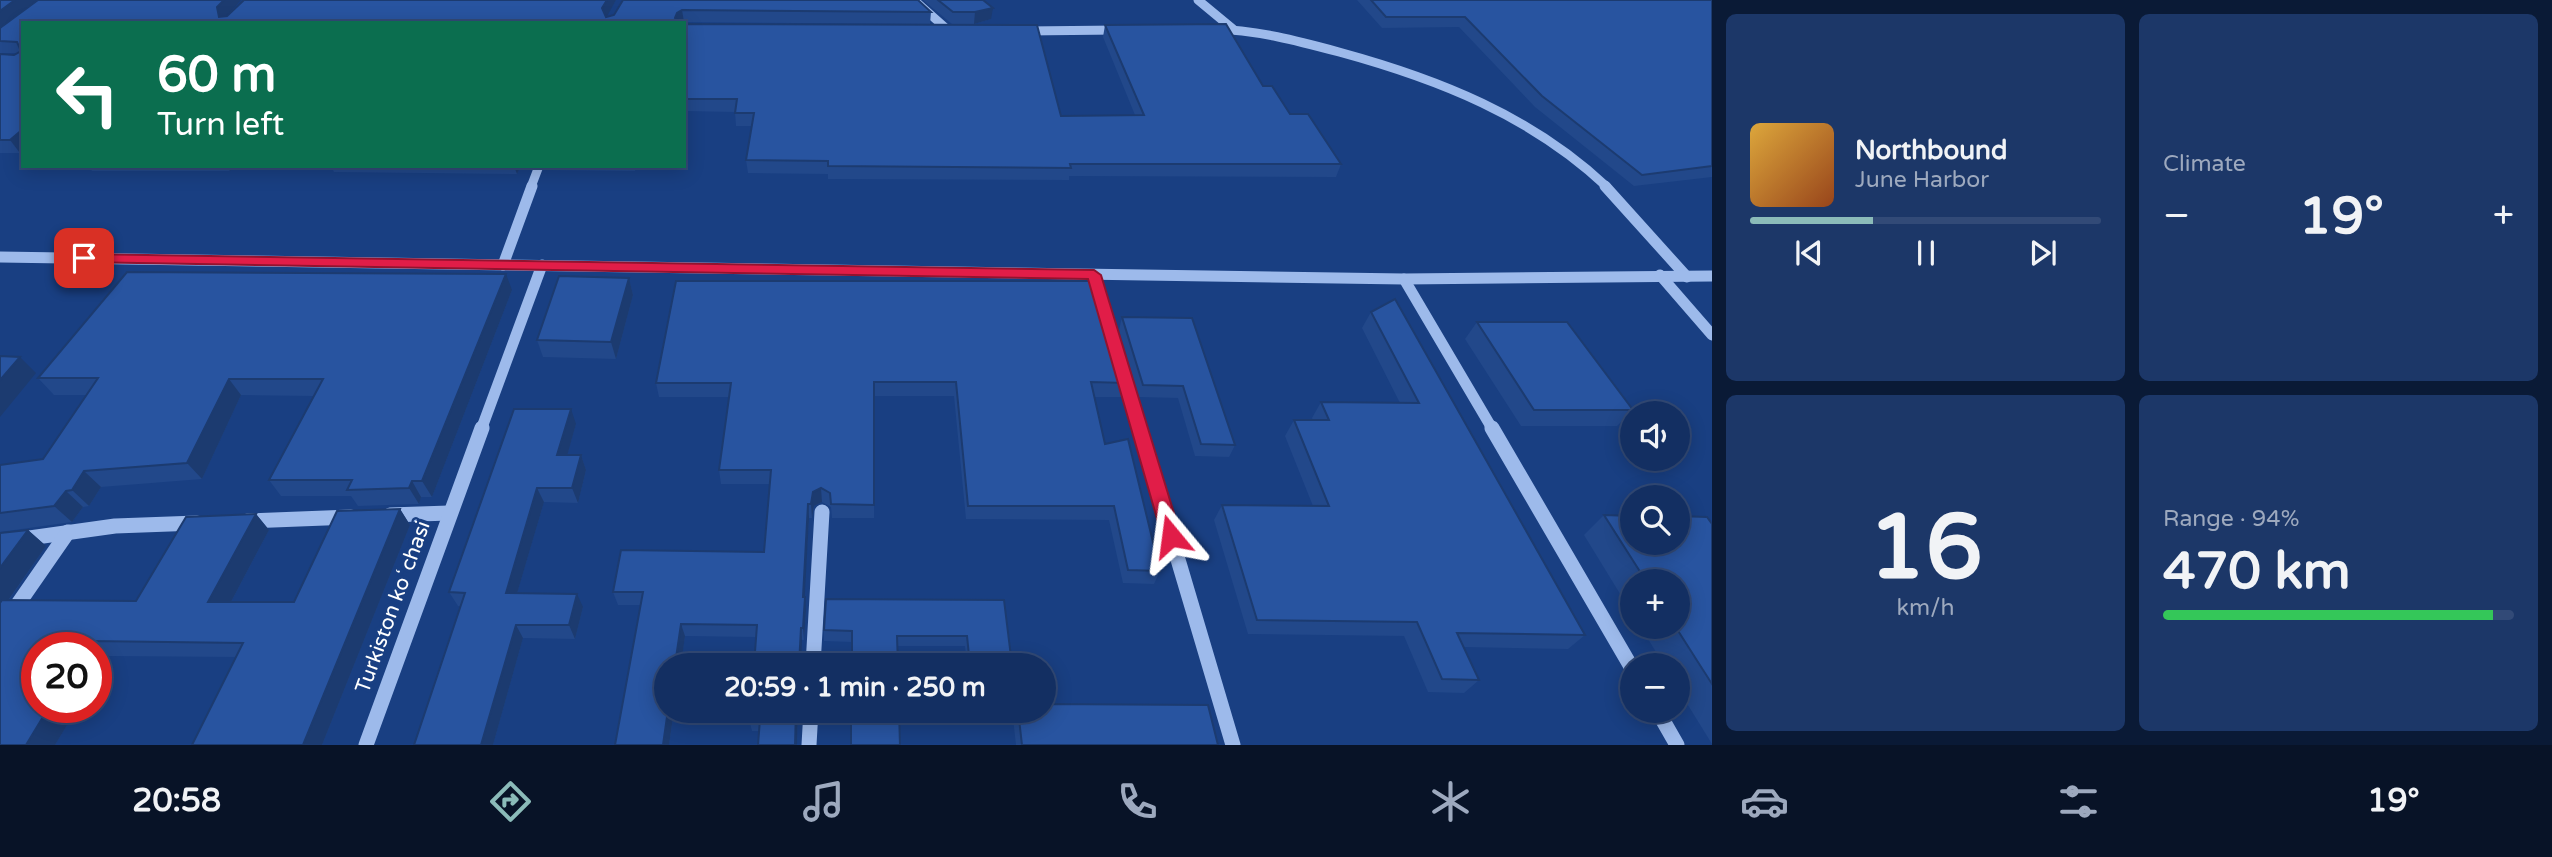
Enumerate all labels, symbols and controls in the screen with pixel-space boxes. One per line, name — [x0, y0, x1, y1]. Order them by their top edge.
text: 60 m — [157, 46, 276, 105]
icon: left — [42, 49, 133, 140]
text: Turn left — [157, 106, 284, 144]
text: Northbound — [1855, 135, 2007, 166]
text: Climate — [2163, 150, 2246, 178]
text: June Harbor — [1855, 166, 1989, 194]
text: 19° — [2299, 185, 2384, 248]
text: − — [2163, 193, 2190, 239]
text: + — [2493, 193, 2514, 239]
pin — [54, 228, 114, 288]
icon: previous — [1790, 234, 1828, 272]
icon: pause — [1907, 234, 1945, 272]
icon: next — [2024, 234, 2062, 272]
icon: arrive — [65, 239, 103, 277]
map controls — [1620, 401, 1690, 723]
button: sound — [1620, 401, 1690, 471]
button: search — [1620, 485, 1690, 555]
text: 16 — [1868, 493, 1983, 603]
position arrow — [1134, 499, 1208, 573]
text: Range · 94% — [2163, 505, 2299, 533]
street label: Turkiston koʻchasi — [350, 517, 436, 697]
text: 470 km — [2163, 540, 2351, 603]
button: + — [1620, 569, 1690, 639]
text: km/h — [1897, 594, 1954, 622]
speed limit sign: 20 — [21, 632, 112, 723]
button: − — [1620, 653, 1690, 723]
text: 20:59 · 1 min · 250 m — [724, 672, 986, 703]
icon: directions — [486, 777, 535, 826]
icon: music — [799, 777, 848, 826]
icon: phone — [1113, 777, 1162, 826]
icon: climate — [1426, 777, 1475, 826]
icon: car — [1740, 777, 1789, 826]
icon: filters — [2054, 777, 2103, 826]
text: 20:58 — [132, 782, 221, 820]
text: 19° — [2367, 782, 2420, 820]

